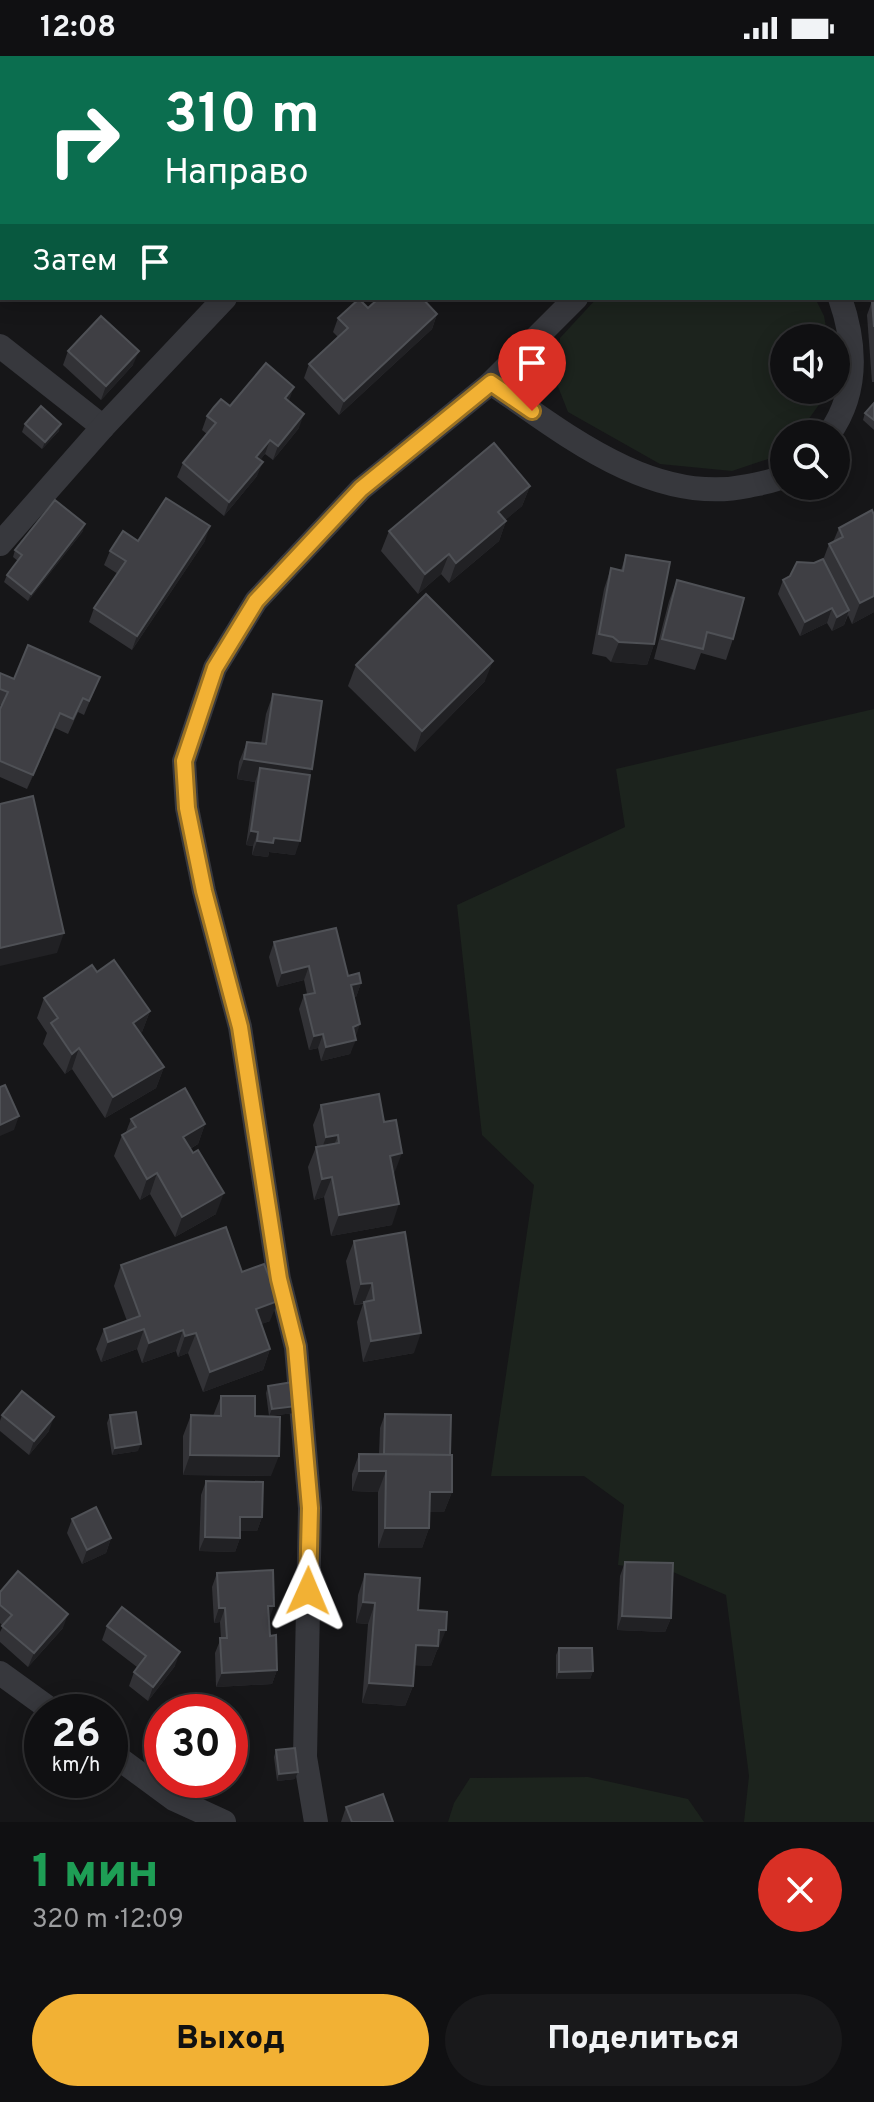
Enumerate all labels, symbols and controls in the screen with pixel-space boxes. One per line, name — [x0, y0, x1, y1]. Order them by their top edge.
text: 12:08 — [40, 10, 116, 47]
text: 310 m — [164, 82, 320, 152]
icon: right — [32, 88, 136, 192]
text: Направо — [164, 151, 309, 197]
icon: arrive — [133, 240, 177, 284]
text: Затем — [32, 244, 117, 281]
map controls — [770, 324, 850, 500]
button: sound — [770, 324, 850, 404]
pin — [498, 329, 566, 411]
icon: arrive — [510, 341, 554, 385]
button: search — [770, 420, 850, 500]
position arrow — [266, 1549, 350, 1633]
speed limit sign: 30 — [144, 1694, 248, 1798]
text: 26 — [51, 1711, 101, 1761]
text: km/h — [52, 1753, 100, 1779]
text: 1 мин — [32, 1844, 159, 1904]
button: close — [758, 1848, 842, 1932]
text: 320 m · 12:09 — [32, 1904, 184, 1937]
button: Выход — [32, 1994, 429, 2086]
button: Поделиться — [445, 1994, 842, 2086]

